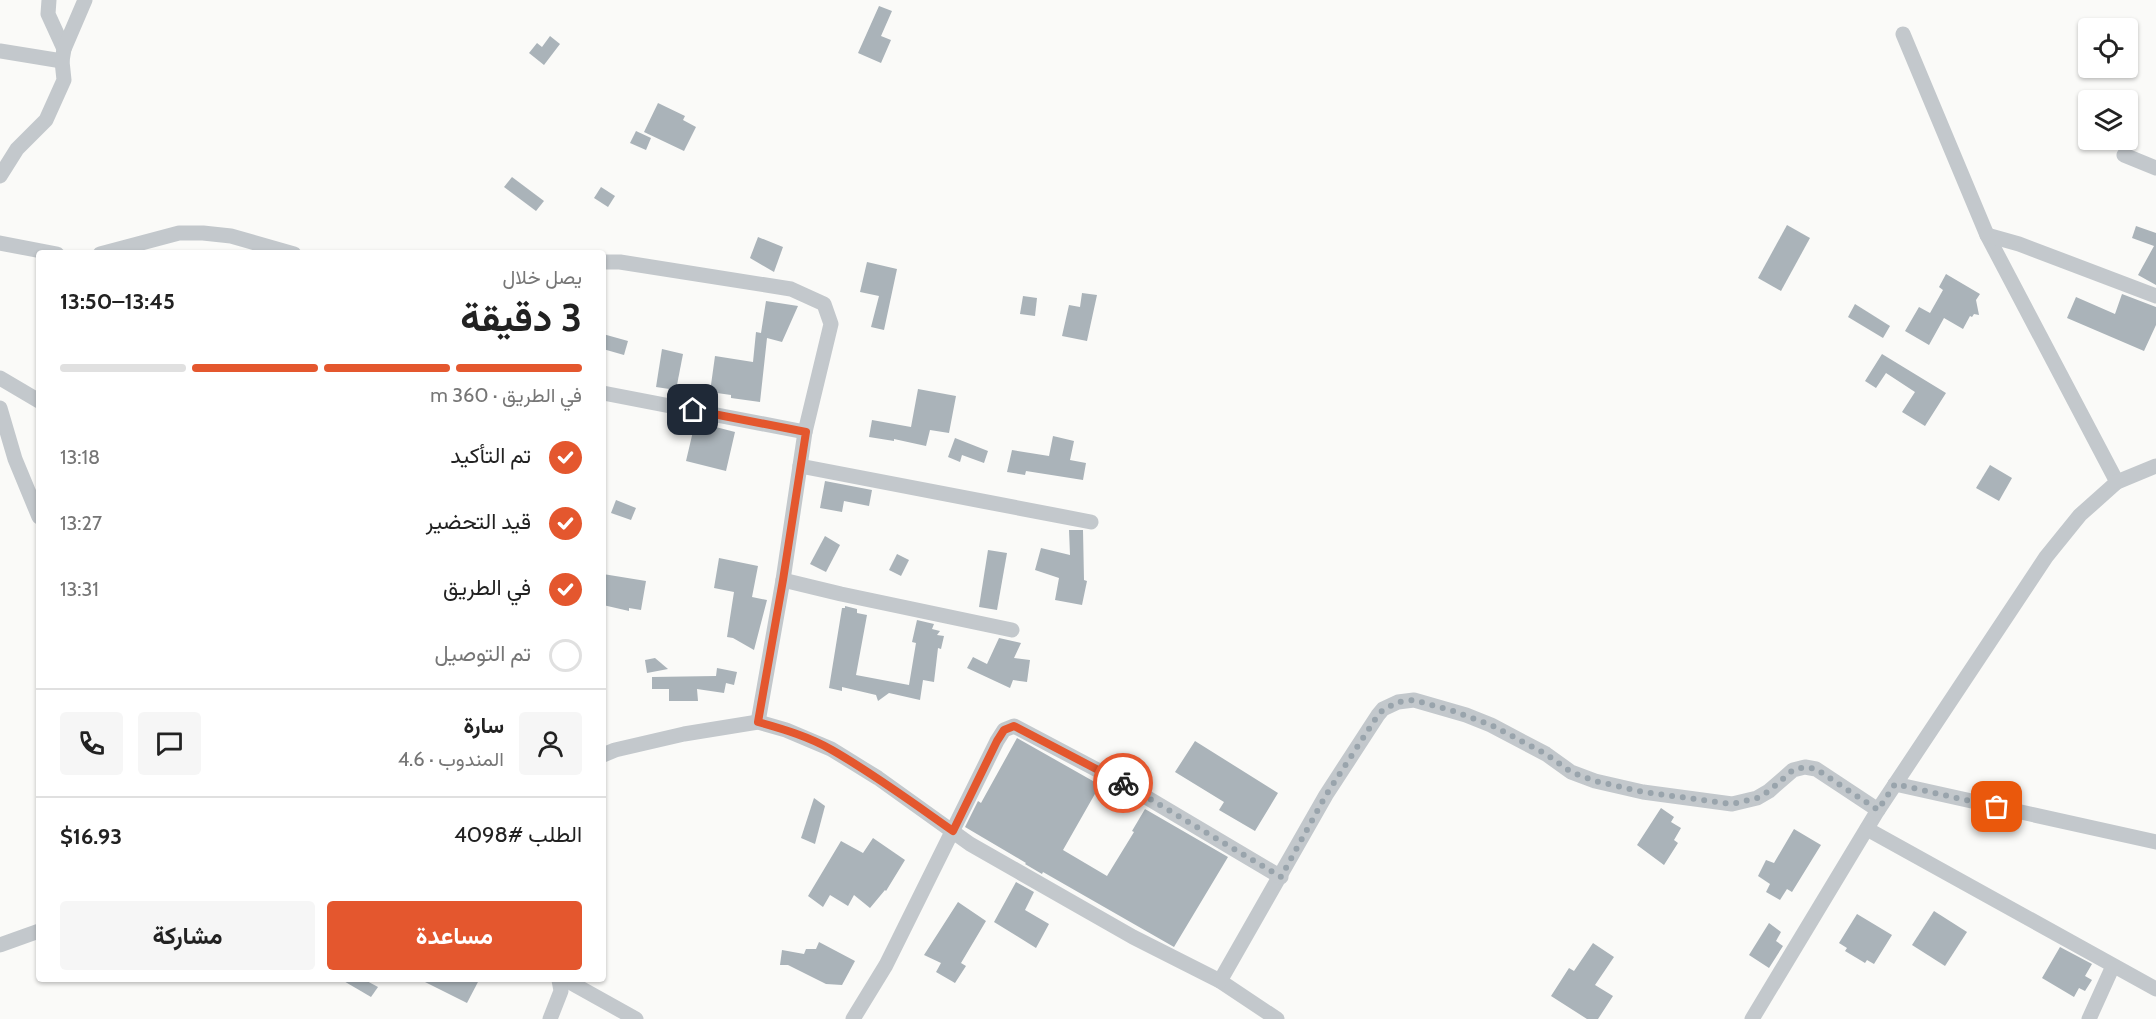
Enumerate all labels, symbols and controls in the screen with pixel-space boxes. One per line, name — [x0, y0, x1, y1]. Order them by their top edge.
map controls — [2078, 18, 2138, 150]
button: locate — [2078, 18, 2138, 78]
button: layers — [2078, 90, 2138, 150]
text: يصل خلال — [502, 265, 582, 289]
text: 13:45–13:50 — [60, 288, 175, 315]
text: 3 دقيقة — [460, 293, 582, 341]
text: في الطريق · 360 m — [430, 383, 582, 407]
pin — [667, 384, 718, 435]
icon: home — [676, 393, 709, 426]
icon: check — [549, 441, 582, 474]
text: تم التأكيد — [450, 442, 531, 469]
text: 13:18 — [60, 445, 100, 469]
icon: check — [549, 507, 582, 540]
text: قيد التحضير — [426, 508, 531, 535]
text: 13:27 — [60, 511, 102, 535]
icon: check — [549, 573, 582, 606]
text: في الطريق — [443, 574, 531, 601]
text: 13:31 — [60, 577, 99, 601]
text: تم التوصيل — [434, 640, 531, 667]
button: phone — [60, 712, 123, 775]
button: chat — [138, 712, 201, 775]
text: سارة — [463, 712, 504, 739]
button: person — [519, 712, 582, 775]
text: المندوب · 4.6 — [398, 747, 504, 771]
courier — [1093, 753, 1153, 813]
icon: bike — [1107, 767, 1140, 800]
pin — [1971, 781, 2022, 832]
icon: bag — [1980, 790, 2013, 823]
text: الطلب #4098 — [454, 821, 582, 848]
text: $16.93 — [60, 823, 122, 850]
button: مشاركة — [60, 901, 315, 970]
button: مساعدة — [327, 901, 582, 970]

